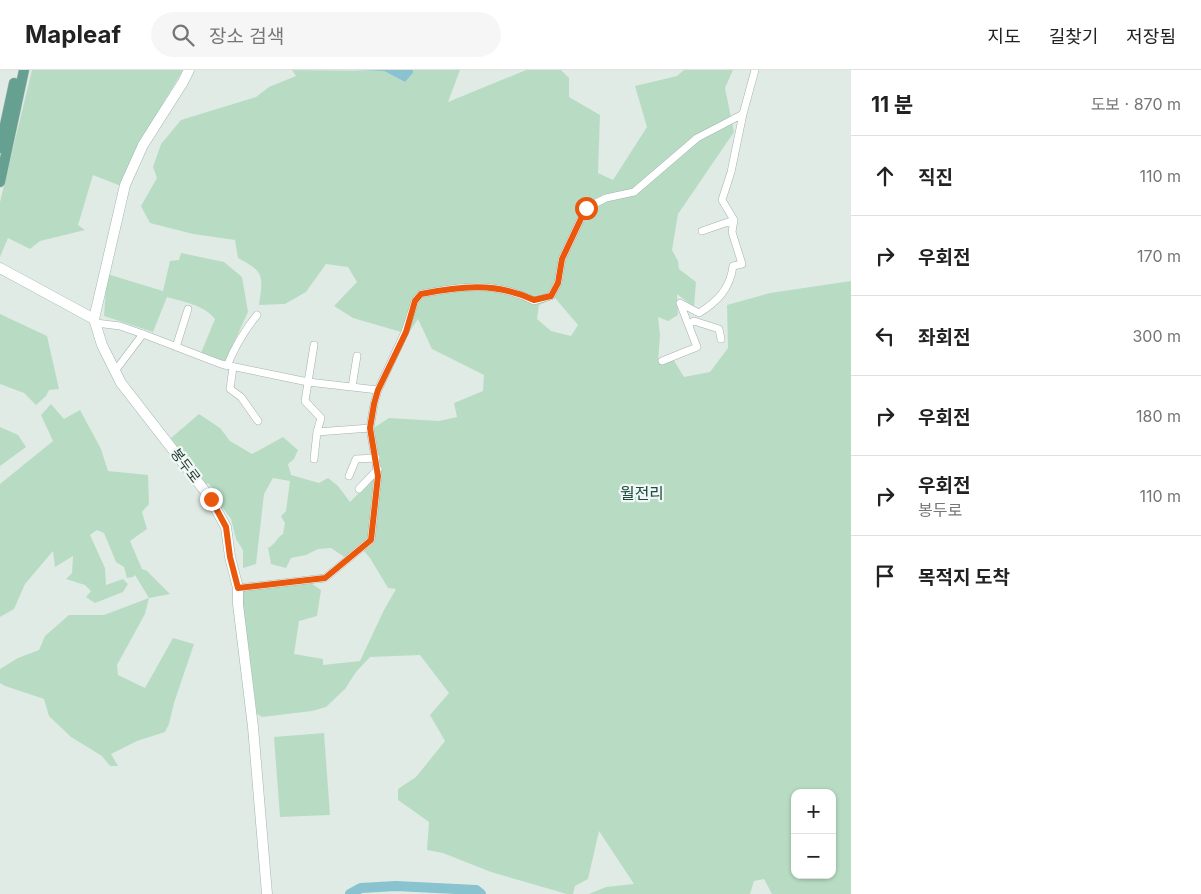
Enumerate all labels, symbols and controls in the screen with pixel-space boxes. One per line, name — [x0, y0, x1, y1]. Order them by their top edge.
search box — [151, 12, 501, 57]
text: Mapleaf — [25, 20, 121, 49]
icon: search — [169, 21, 197, 49]
text: 장소 검색 — [209, 25, 284, 48]
text: 지도 — [988, 26, 1021, 47]
text: 길찾기 — [1049, 26, 1098, 47]
text: 저장됨 — [1126, 26, 1176, 47]
text: 11 분 — [871, 92, 913, 117]
text: 도보 · 870 m — [1091, 94, 1181, 114]
icon: ahead — [871, 162, 899, 190]
text: 직진 — [918, 166, 953, 189]
text: 110 m — [1139, 166, 1181, 186]
route start — [575, 197, 598, 220]
icon: right — [871, 242, 899, 270]
text: 우회전 — [918, 246, 970, 269]
text: 170 m — [1137, 246, 1181, 266]
icon: left — [871, 322, 899, 350]
text: 좌회전 — [918, 326, 970, 349]
text: 300 m — [1132, 326, 1181, 346]
icon: right — [871, 402, 899, 430]
text: 우회전 — [918, 406, 970, 429]
text: 180 m — [1136, 406, 1181, 426]
street label: 봉두로 — [168, 444, 204, 486]
text: 우회전 — [918, 474, 970, 497]
icon: right — [871, 482, 899, 510]
district label: 월전리 — [620, 483, 664, 503]
text: 110 m — [1139, 486, 1181, 506]
route end — [200, 488, 223, 511]
text: 봉두로 — [918, 500, 962, 520]
icon: arrive — [871, 562, 899, 590]
text: 목적지 도착 — [918, 566, 1010, 589]
map controls — [791, 789, 836, 879]
button: + — [791, 789, 836, 834]
button: − — [791, 834, 836, 879]

